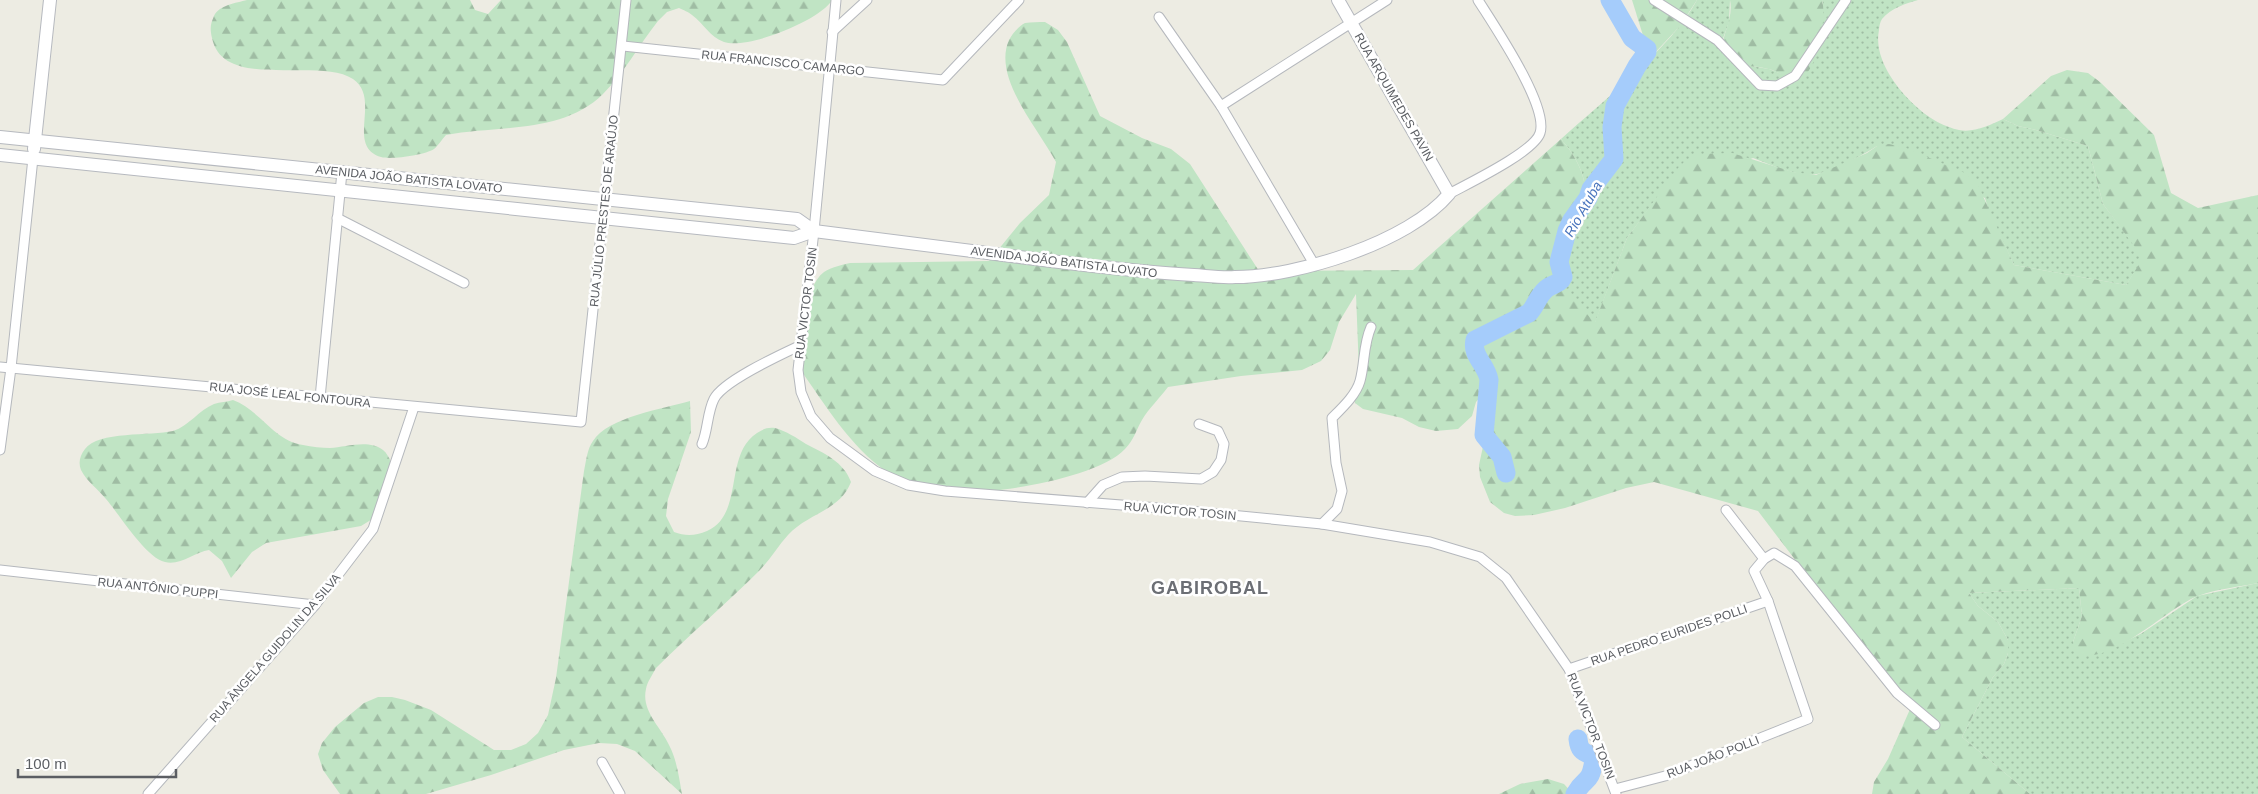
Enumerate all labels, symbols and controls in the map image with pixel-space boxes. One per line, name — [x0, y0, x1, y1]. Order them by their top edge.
street label: RUA ARQUIMEDES PAVIN — [1352, 30, 1436, 164]
street label: RUA FRANCISCO CAMARGO — [701, 47, 865, 79]
street label: RUA JÚLIO PRESTES DE ARAÚJO — [586, 114, 621, 308]
street label: AVENIDA JOÃO BATISTA LOVATO — [315, 162, 503, 196]
water label: Rio Atuba — [1561, 178, 1605, 239]
street label: AVENIDA JOÃO BATISTA LOVATO — [970, 244, 1158, 280]
street label: RUA VICTOR TOSIN — [792, 246, 820, 360]
street label: RUA JOSÉ LEAL FONTOURA — [209, 379, 371, 410]
street label: RUA VICTOR TOSIN — [1123, 499, 1237, 523]
street label: RUA ÂNGELA GUIDOLIN DA SILVA — [206, 570, 343, 725]
street label: RUA ANTÔNIO PUPPI — [97, 574, 219, 601]
district label: GABIROBAL — [1151, 578, 1269, 598]
street label: RUA PEDRO EURIDES POLLI — [1589, 602, 1749, 668]
street label: RUA VICTOR TOSIN — [1564, 671, 1618, 781]
street label: RUA JOÃO POLLI — [1665, 733, 1761, 781]
scale bar — [18, 746, 175, 778]
text: 100 m — [25, 755, 67, 772]

